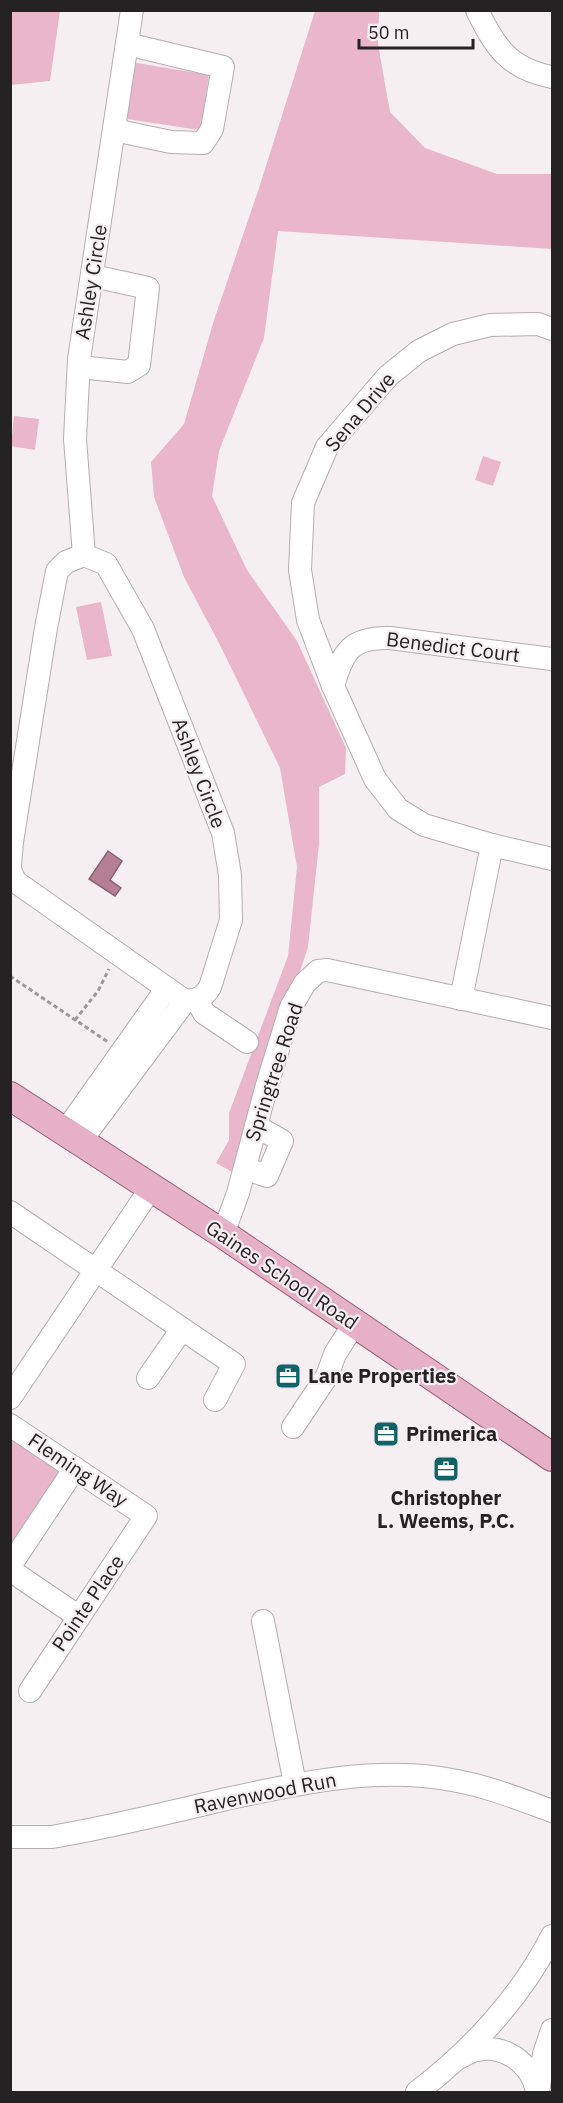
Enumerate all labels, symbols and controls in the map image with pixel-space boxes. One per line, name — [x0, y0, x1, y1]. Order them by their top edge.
scale bar — [359, 12, 473, 50]
text: 50 m — [368, 21, 410, 44]
street label: Ashley Circle — [68, 222, 113, 341]
street label: Sena Drive — [318, 366, 401, 457]
street label: Benedict Court — [385, 625, 521, 668]
street label: Ashley Circle — [166, 714, 233, 832]
street label: Springtree Road — [238, 999, 309, 1145]
street label: Gaines School Road — [201, 1214, 364, 1336]
office icon: Lane Properties — [273, 1361, 303, 1391]
place label: Lane Properties — [308, 1362, 456, 1389]
office icon: Primerica — [371, 1419, 401, 1449]
place label: Primerica — [406, 1420, 497, 1447]
street label: Fleming Way — [23, 1426, 133, 1513]
office icon: Christopher L. Weems, P.C. — [431, 1454, 461, 1484]
place label: Christopher L. Weems, P.C. — [377, 1484, 515, 1534]
street label: Pointe Place — [45, 1549, 130, 1656]
street label: Ravenwood Run — [191, 1765, 338, 1820]

